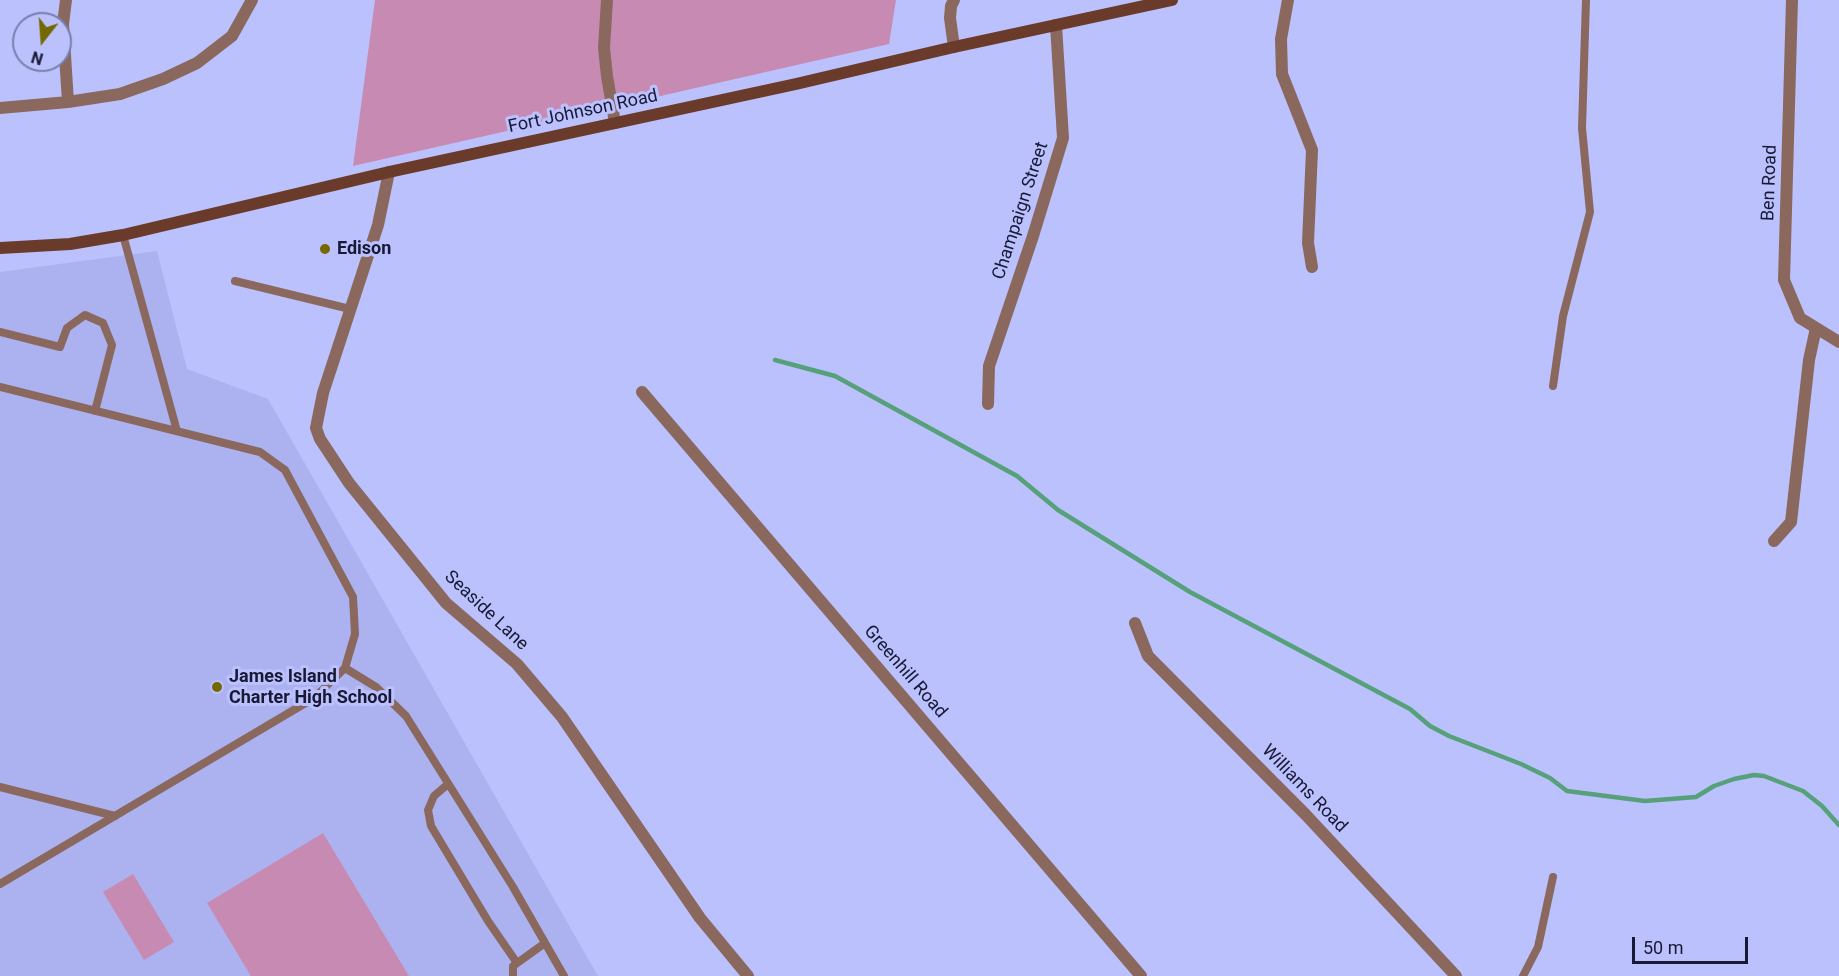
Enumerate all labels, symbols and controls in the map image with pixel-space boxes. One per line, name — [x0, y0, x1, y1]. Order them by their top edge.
north arrow — [12, 12, 72, 72]
text: N — [29, 47, 45, 69]
street label: Fort Johnson Road — [506, 86, 660, 138]
street label: Champaign Street — [989, 139, 1053, 283]
street label: Ben Road — [1758, 144, 1782, 222]
place label: Edison — [337, 238, 391, 260]
marker: Edison — [318, 242, 332, 256]
street label: Seaside Lane — [440, 567, 532, 655]
street label: Greenhill Road — [859, 621, 951, 723]
place label: James Island Charter High School — [229, 666, 392, 708]
marker: James Island Charter High School — [210, 680, 224, 694]
street label: Williams Road — [1257, 740, 1351, 838]
scale bar — [1635, 925, 1750, 963]
text: 50 m — [1643, 937, 1683, 958]

